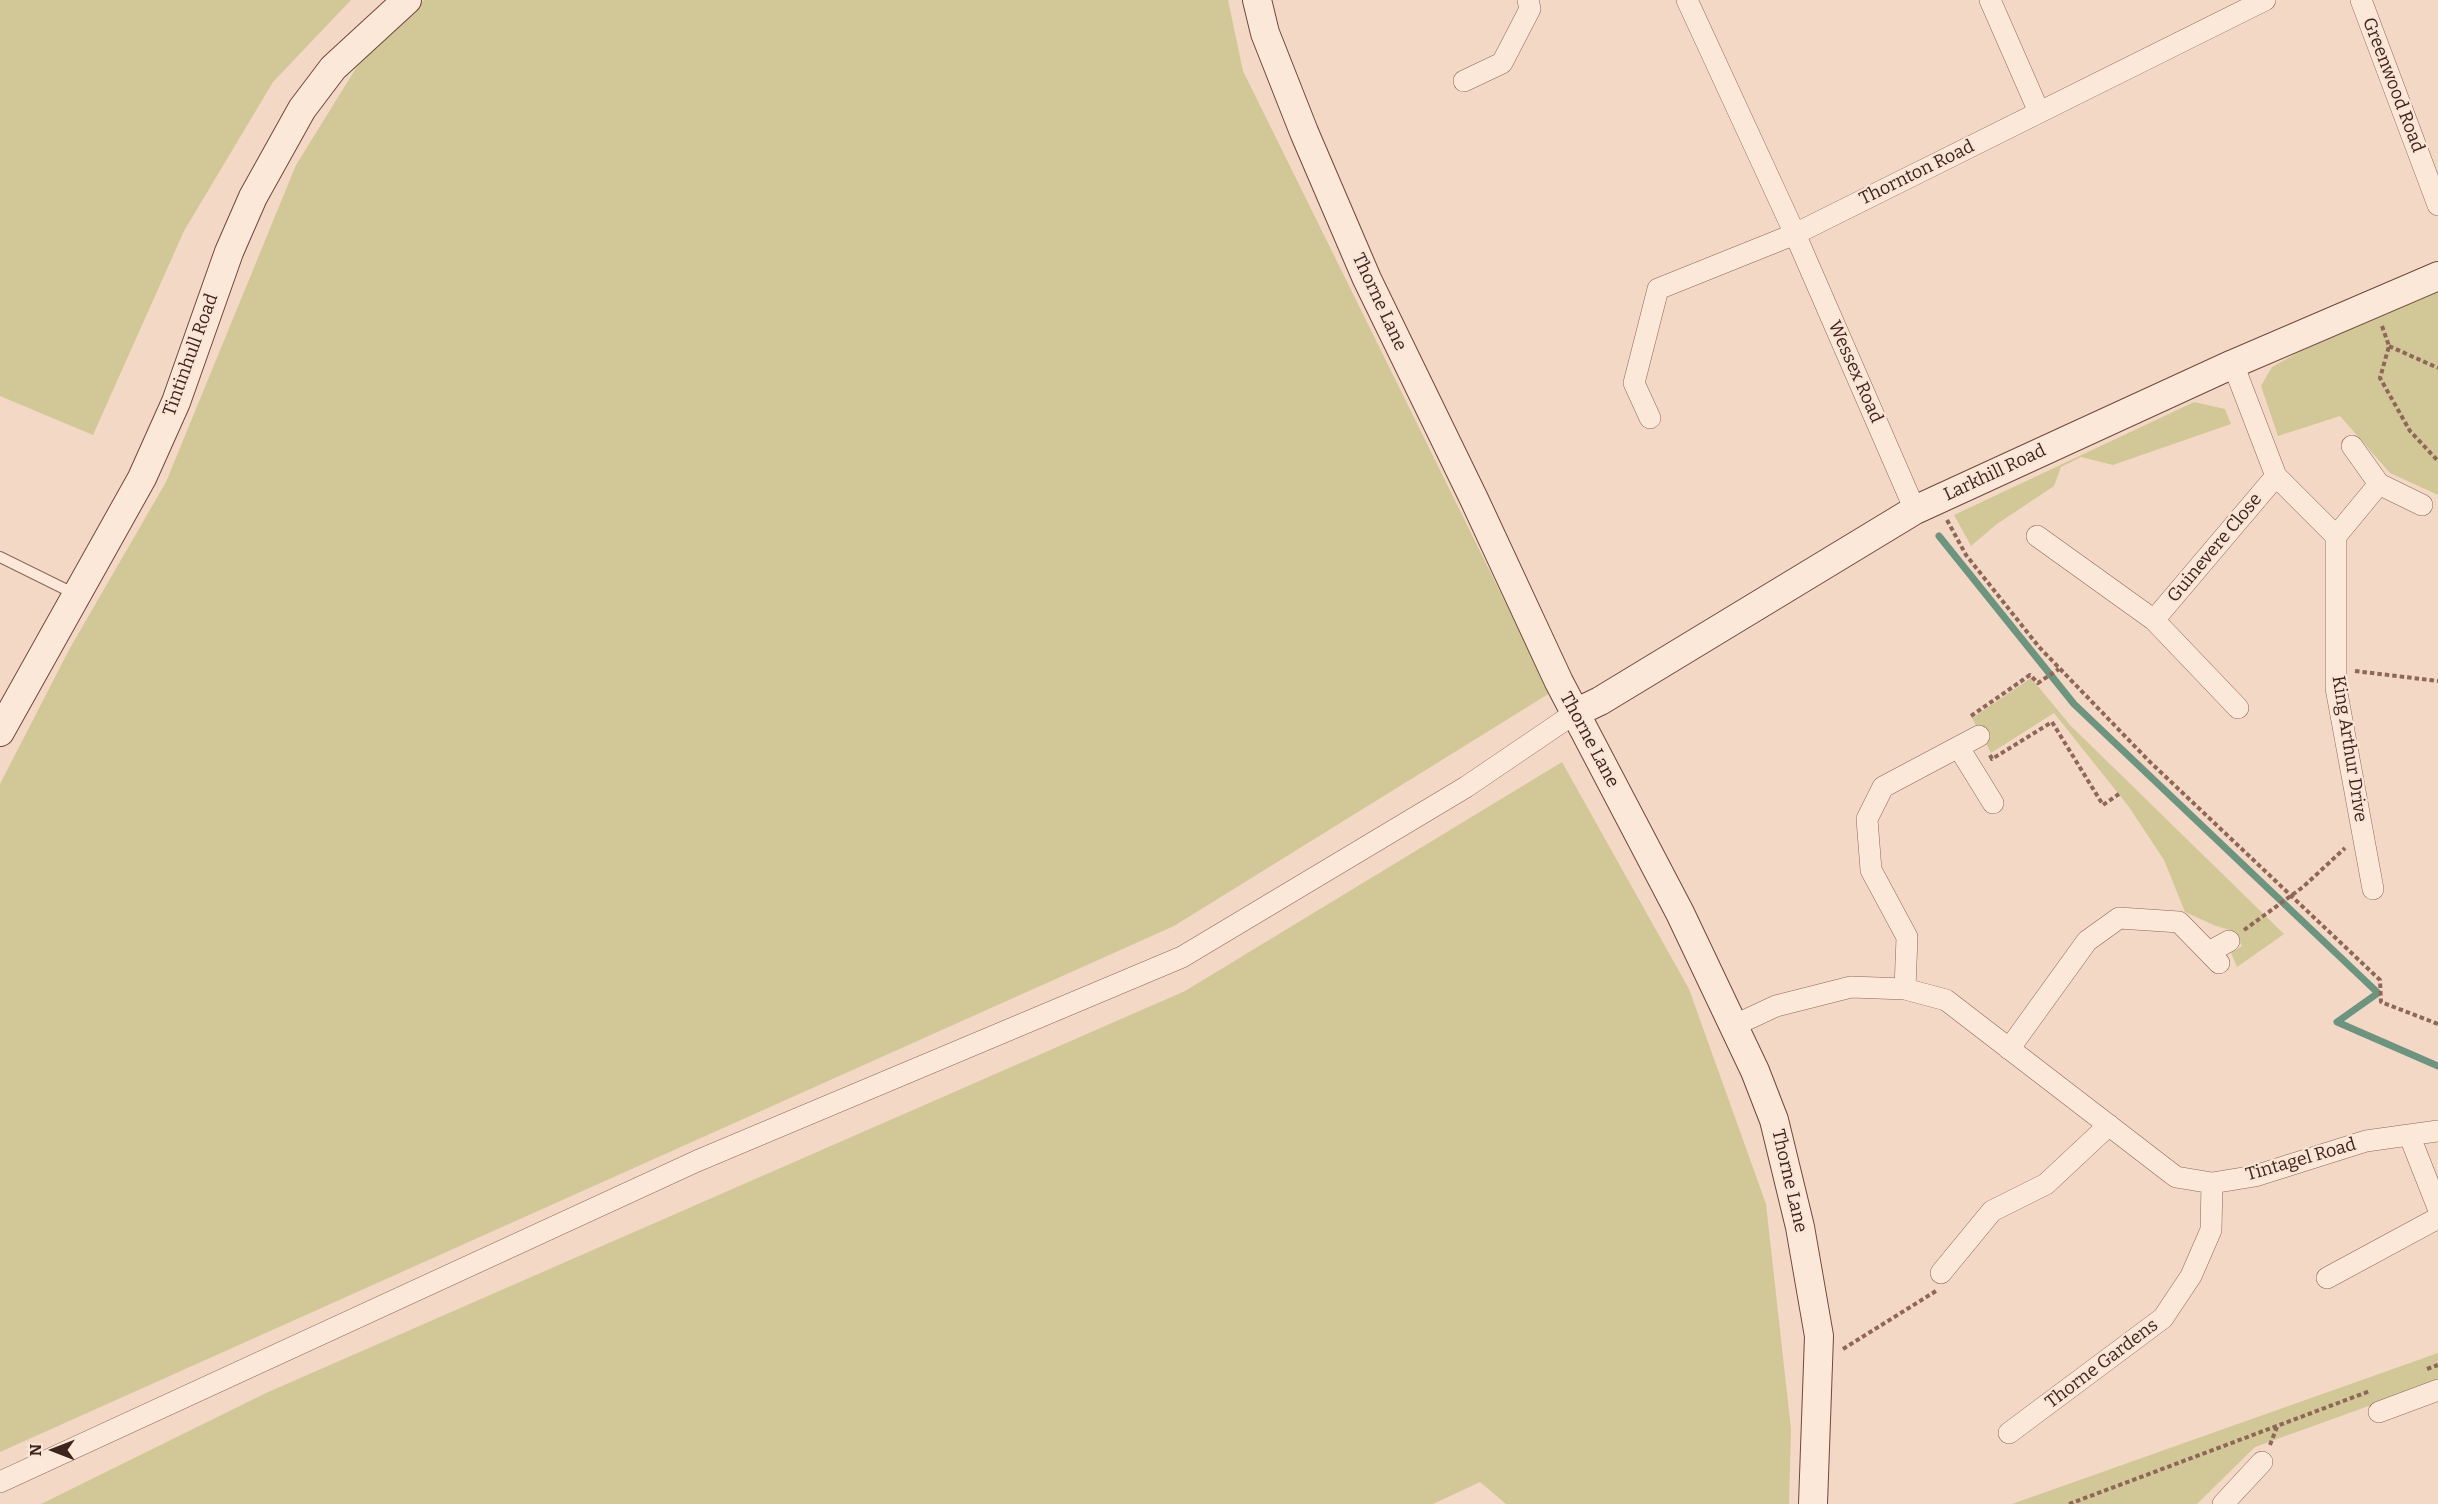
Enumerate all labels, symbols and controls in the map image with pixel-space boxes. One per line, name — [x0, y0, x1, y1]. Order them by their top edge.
street label: Greenwood Road — [2357, 14, 2429, 156]
street label: Thornton Road — [1856, 136, 1978, 210]
street label: Thorne Lane — [1347, 250, 1411, 354]
street label: Tintinhull Road — [159, 291, 223, 419]
street label: Wessex Road — [1823, 318, 1887, 426]
street label: Larkhill Road — [1941, 440, 2049, 506]
street label: Guinevere Close — [2163, 489, 2267, 607]
street label: King Arthur Drive — [2327, 674, 2371, 824]
street label: Thorne Lane — [1555, 688, 1623, 792]
street label: Thorne Lane — [1767, 1127, 1811, 1235]
street label: Tintagel Road — [2243, 1134, 2359, 1186]
street label: Thorne Gardens — [2041, 1315, 2163, 1413]
north arrow — [24, 1420, 84, 1480]
text: N — [26, 1444, 45, 1456]

